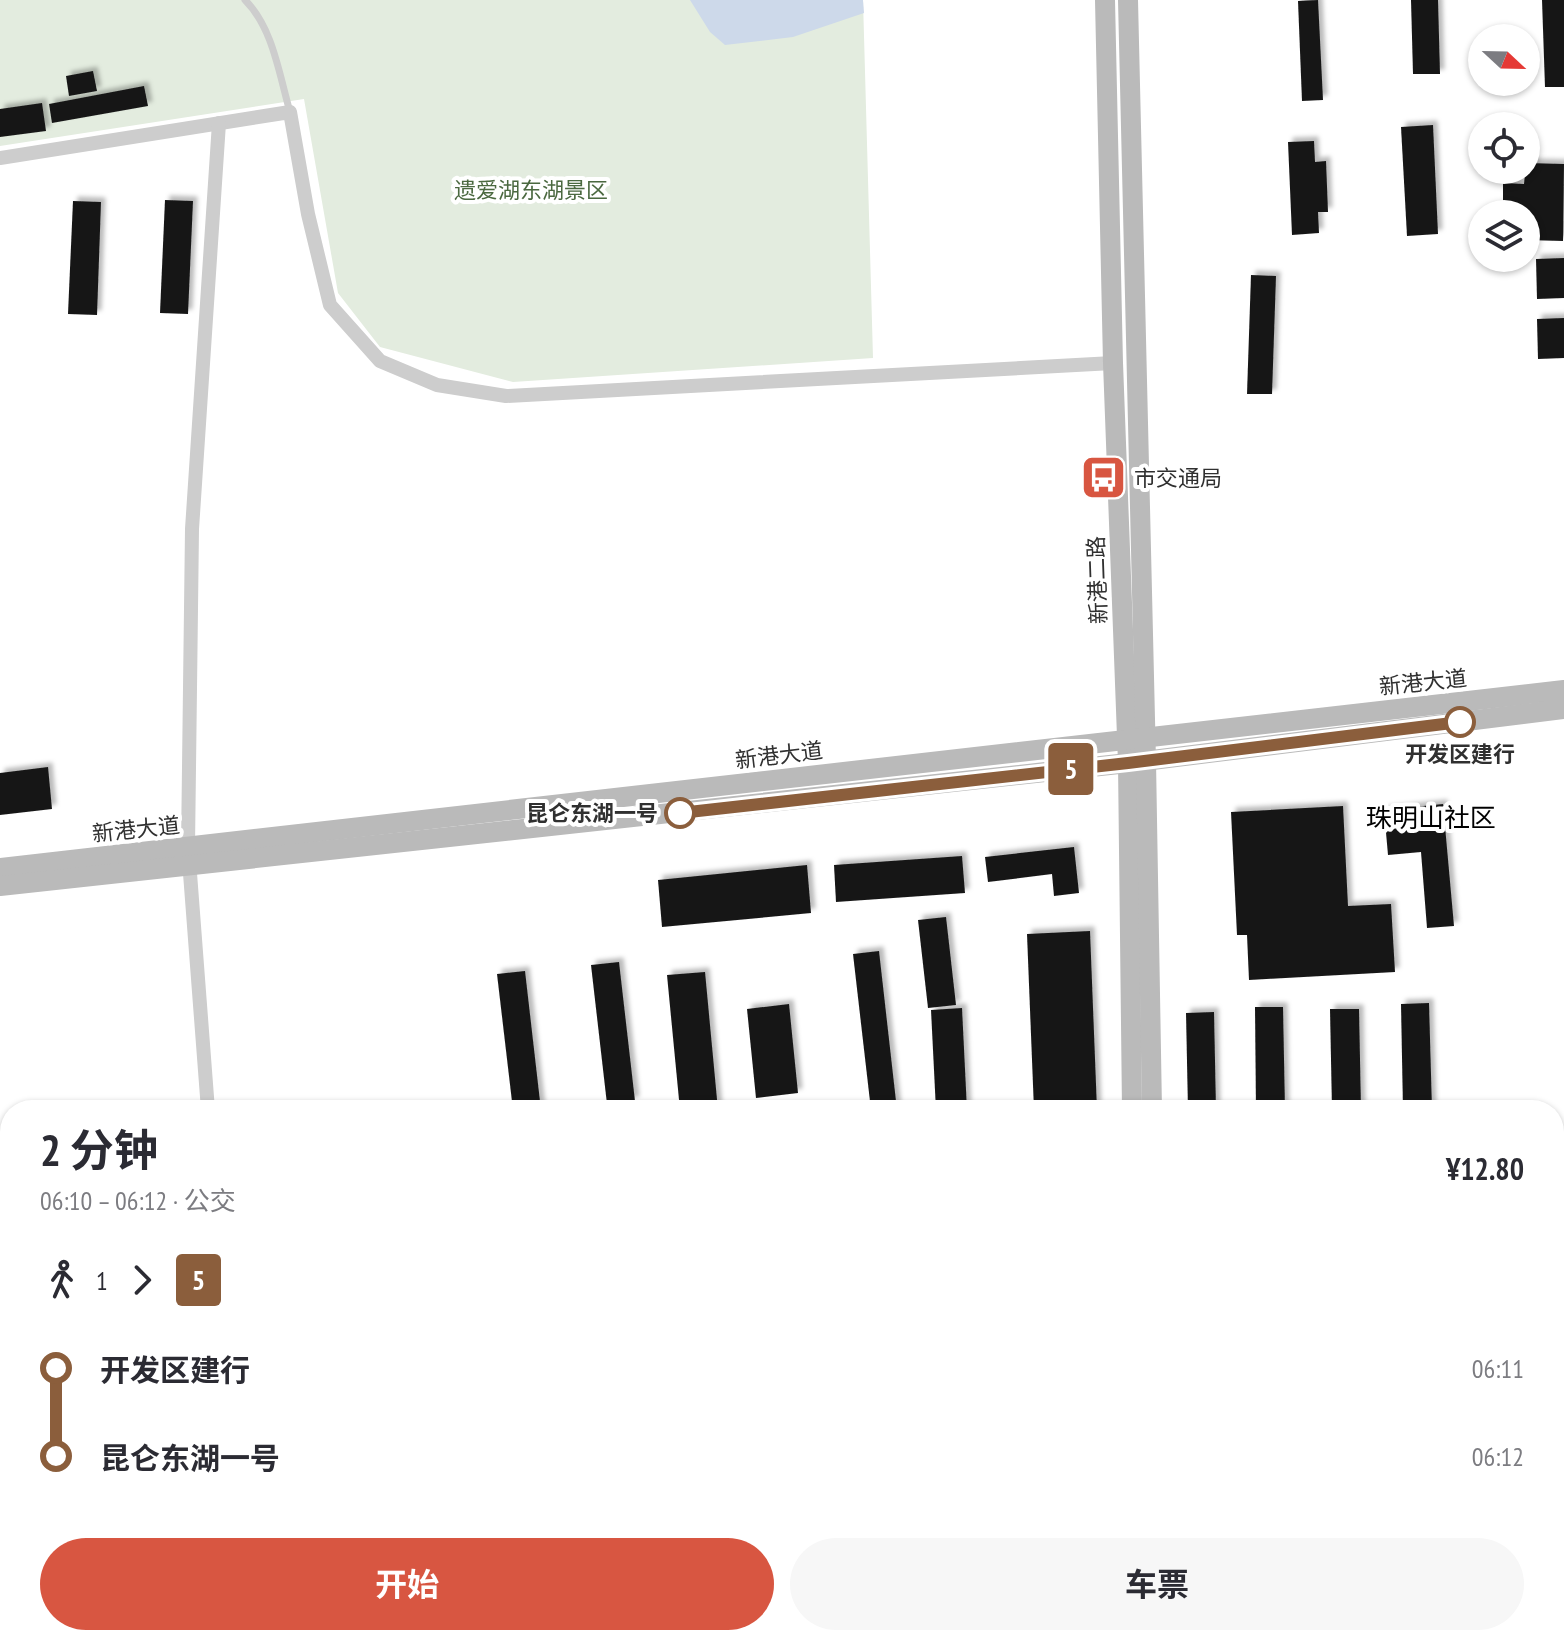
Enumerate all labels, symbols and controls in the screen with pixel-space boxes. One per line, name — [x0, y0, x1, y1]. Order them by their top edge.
north arrow — [1468, 24, 1540, 96]
map controls — [1468, 24, 1540, 272]
button: locate — [1468, 112, 1540, 184]
park label: 遗爱湖东湖景区 — [454, 176, 608, 204]
button: layers — [1468, 200, 1540, 272]
bus stop icon: 市交通局 — [1079, 454, 1127, 502]
place label: 市交通局 — [1134, 464, 1222, 492]
street label: 新港二路 — [1081, 536, 1113, 624]
street label: 新港大道 — [1378, 663, 1468, 701]
marker: 开发区建行 — [1445, 707, 1475, 737]
street label: 新港大道 — [734, 736, 824, 774]
place label: 开发区建行 — [1405, 740, 1515, 768]
line badge: 5 — [1045, 743, 1097, 795]
text: 5 — [1064, 750, 1078, 787]
marker: 昆仑东湖一号 — [665, 798, 695, 828]
place label: 昆仑东湖一号 — [526, 799, 658, 827]
district label: 珠明山社区 — [1366, 801, 1496, 834]
street label: 新港大道 — [91, 810, 181, 848]
text: 2 分钟 — [40, 1121, 158, 1178]
text: ¥12.80 — [1446, 1149, 1524, 1188]
text: 06:10 – 06:12 · 公交 — [40, 1184, 236, 1217]
icon: walk — [40, 1258, 84, 1302]
icon: forward — [120, 1258, 164, 1302]
text: 5 — [192, 1261, 205, 1298]
text: 1 — [96, 1264, 108, 1297]
text: 开发区建行 — [100, 1350, 250, 1389]
text: 06:11 — [1472, 1352, 1524, 1385]
text: 昆仑东湖一号 — [100, 1438, 280, 1477]
text: 06:12 — [1472, 1440, 1524, 1473]
button: 开始 — [40, 1538, 774, 1630]
button: 车票 — [790, 1538, 1524, 1630]

